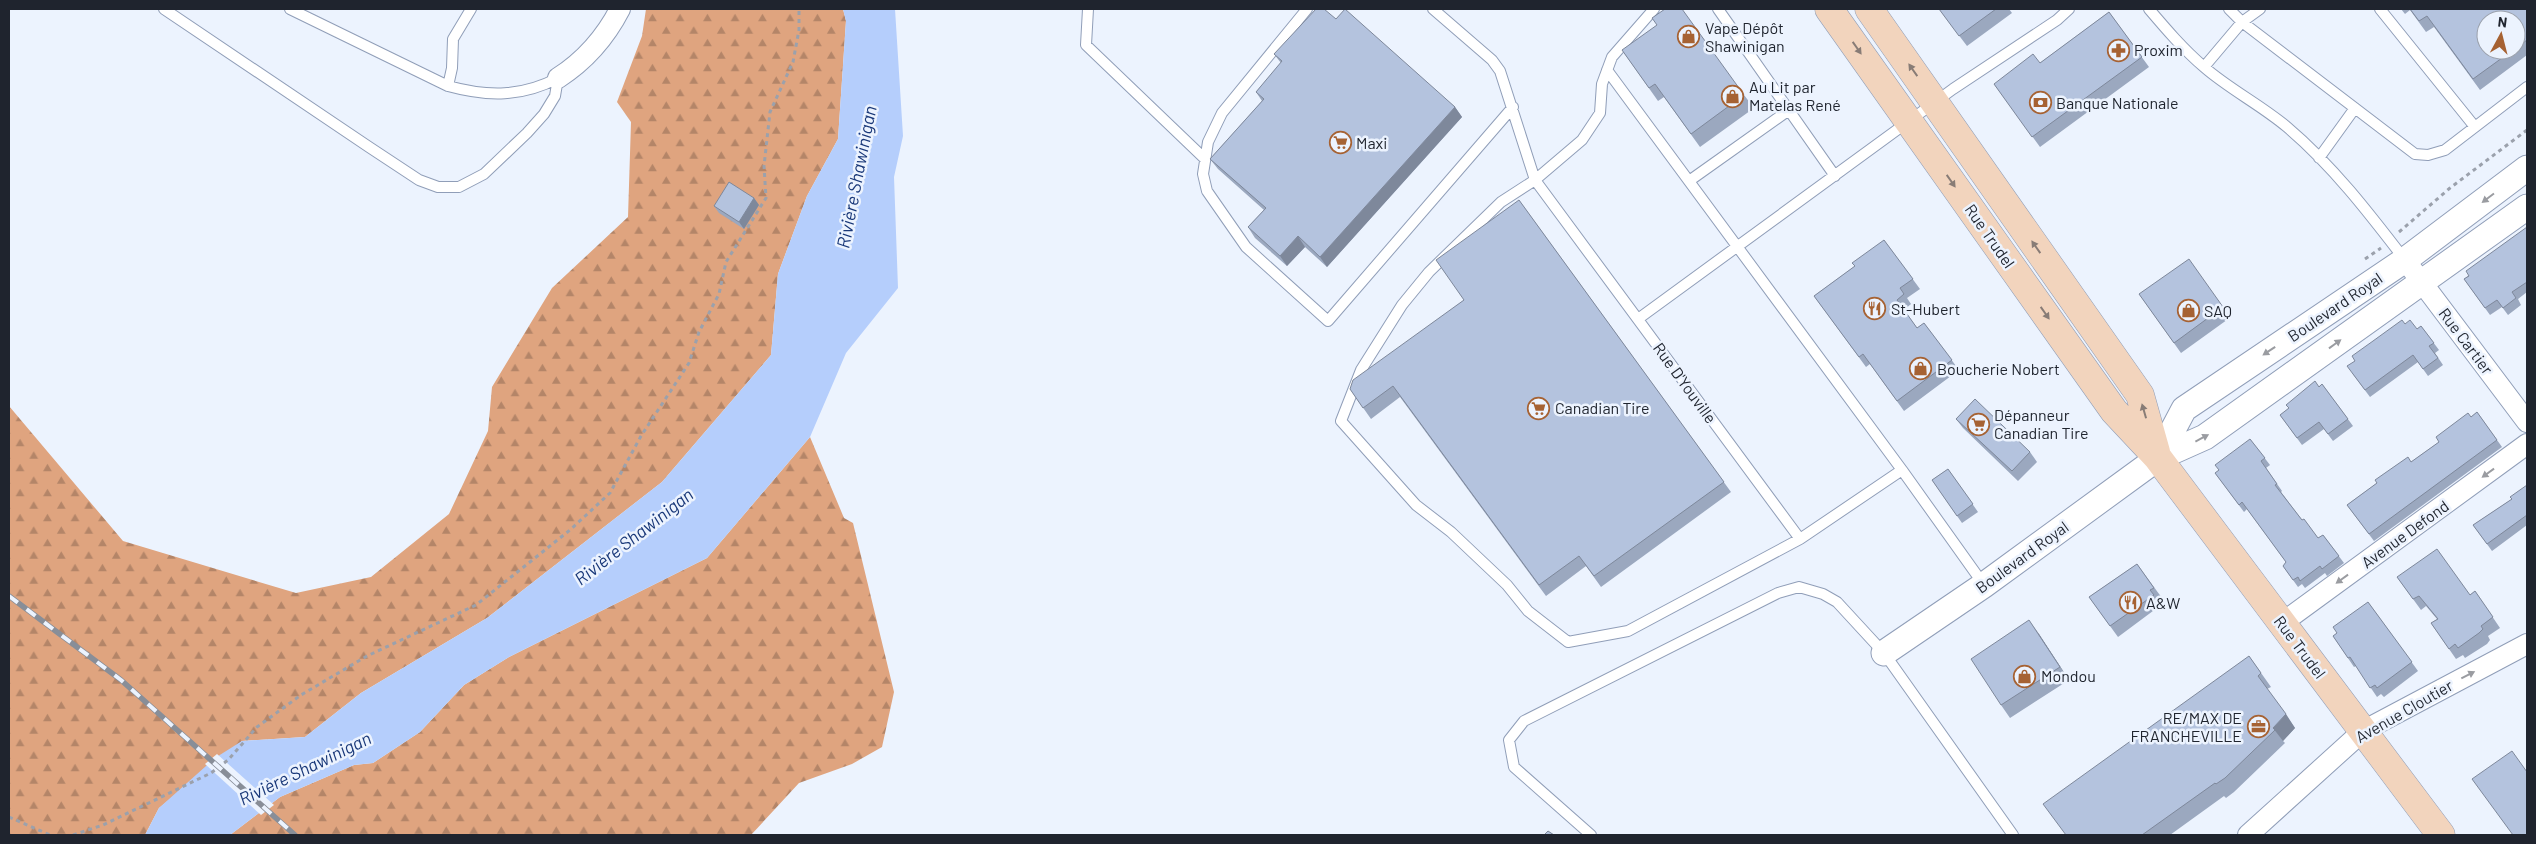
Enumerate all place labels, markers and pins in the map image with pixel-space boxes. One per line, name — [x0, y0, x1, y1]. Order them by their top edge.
place label: Vape Dépôt Shawinigan — [1705, 18, 1785, 55]
shop icon: Vape Dépôt Shawinigan — [1677, 25, 1701, 49]
pharmacy icon: Proxim — [2106, 38, 2130, 62]
place label: Proxim — [2134, 40, 2183, 59]
place label: Au Lit par Matelas René — [1749, 77, 1841, 114]
shop icon: Au Lit par Matelas René — [1721, 84, 1745, 108]
bank icon: Banque Nationale — [2028, 91, 2052, 115]
place label: Banque Nationale — [2056, 93, 2178, 112]
supermarket icon: Maxi — [1328, 131, 1352, 155]
place label: Maxi — [1356, 133, 1387, 152]
restaurant icon: St-Hubert — [1863, 297, 1887, 321]
place label: St-Hubert — [1891, 299, 1960, 318]
shop icon: SAQ — [2176, 299, 2200, 323]
place label: SAQ — [2204, 301, 2232, 320]
shop icon: Boucherie Nobert — [1909, 357, 1933, 381]
place label: Boucherie Nobert — [1937, 359, 2060, 378]
supermarket icon: Canadian Tire — [1527, 396, 1551, 420]
place label: Canadian Tire — [1555, 398, 1650, 417]
place label: Dépanneur Canadian Tire — [1994, 405, 2089, 442]
supermarket icon: Dépanneur Canadian Tire — [1966, 412, 1990, 436]
restaurant icon: A&W — [2118, 591, 2142, 615]
place label: A&W — [2146, 593, 2180, 612]
shop icon: Mondou — [2013, 664, 2037, 688]
place label: Mondou — [2041, 666, 2096, 685]
place label: RE/MAX DE FRANCHEVILLE — [2130, 708, 2242, 745]
office icon: RE/MAX DE FRANCHEVILLE — [2246, 715, 2270, 739]

